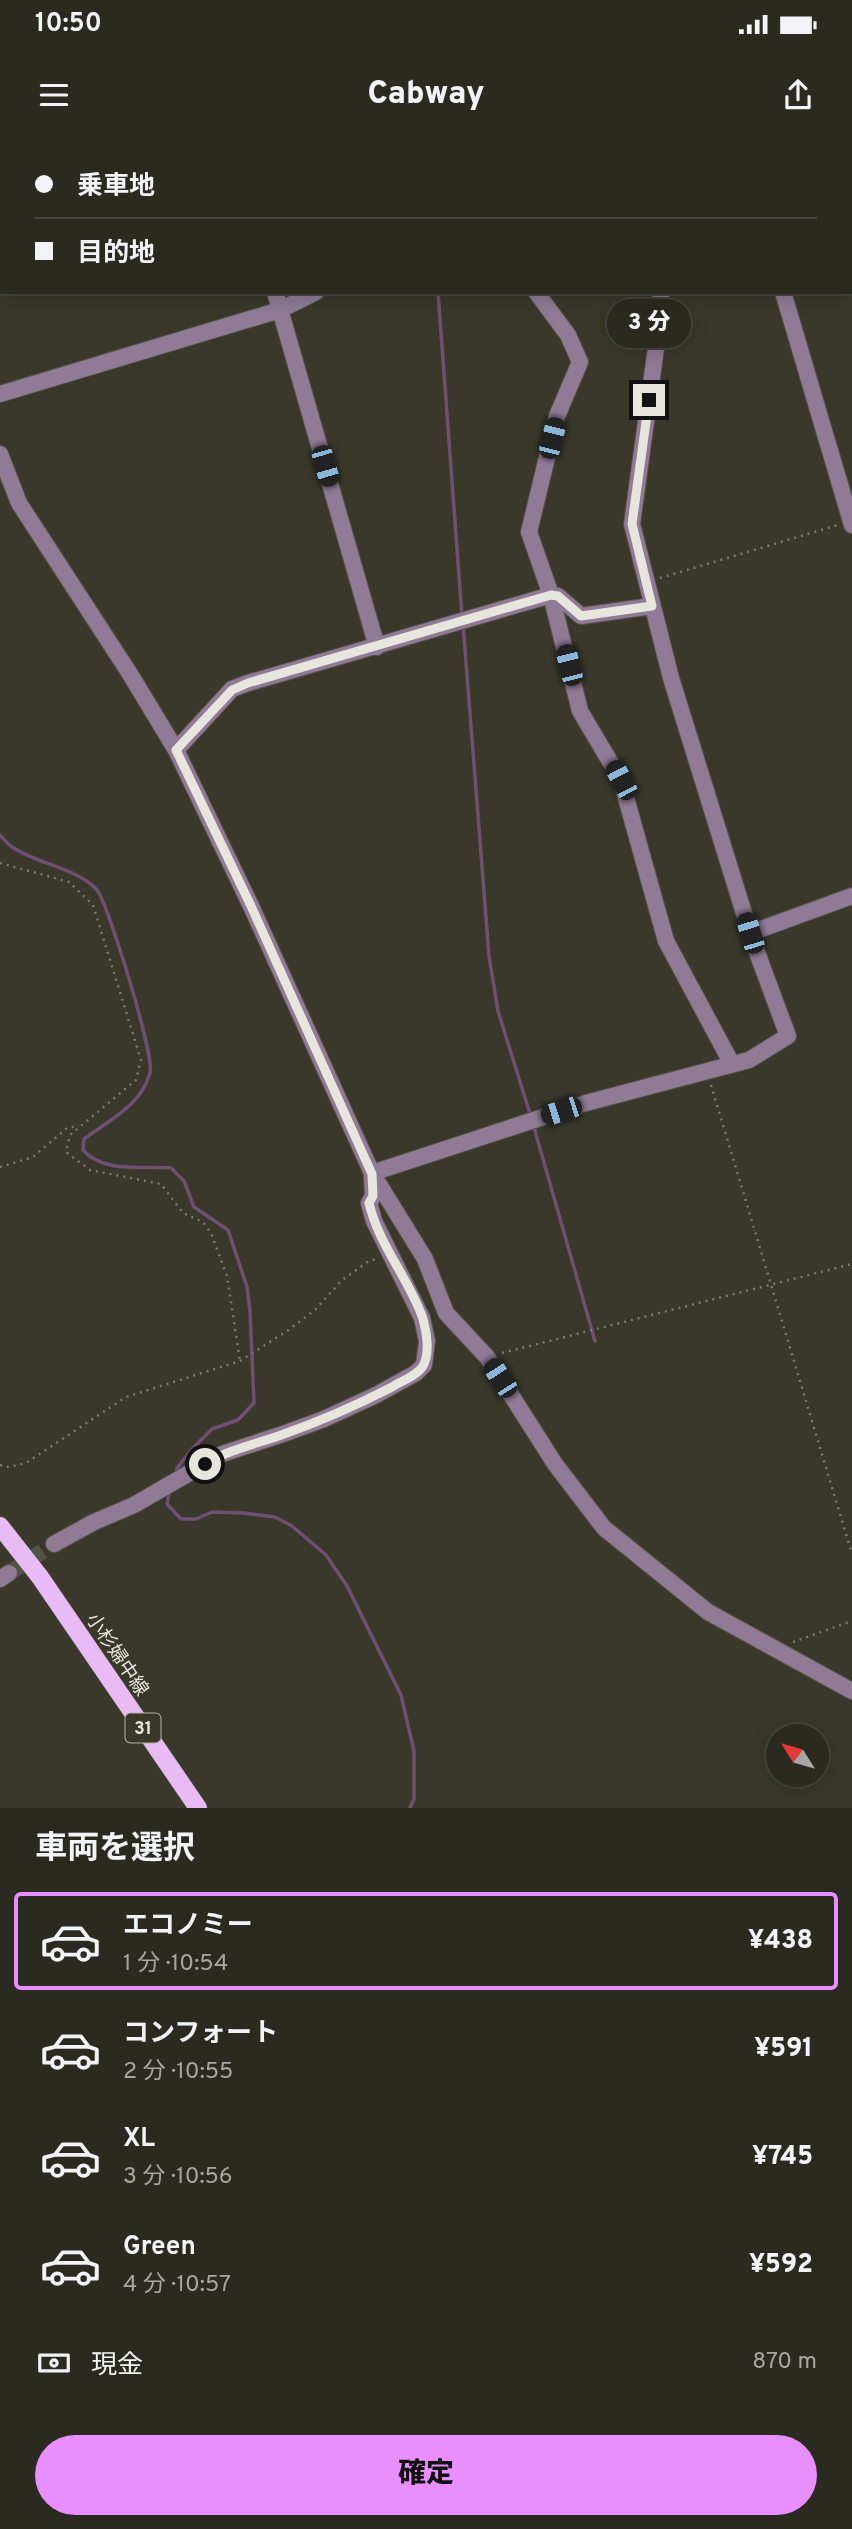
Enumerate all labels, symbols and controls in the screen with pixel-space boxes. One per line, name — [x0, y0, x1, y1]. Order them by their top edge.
text: 10:50 — [35, 8, 102, 41]
text: Cabway — [367, 75, 485, 115]
icon: menu — [35, 76, 73, 114]
icon: share — [779, 76, 817, 114]
text: 乗車地 — [77, 171, 155, 204]
text: 目的地 — [77, 238, 155, 271]
callout: 3 分 — [607, 299, 691, 348]
text: 3 分 — [628, 309, 670, 338]
route end — [633, 384, 665, 416]
car — [537, 415, 568, 461]
car — [310, 443, 341, 489]
car — [554, 642, 585, 688]
car — [602, 757, 641, 803]
car — [734, 910, 767, 956]
car — [538, 1095, 585, 1127]
car — [480, 1355, 521, 1401]
route start — [189, 1448, 221, 1480]
street label: 小杉婦中線 — [80, 1609, 153, 1701]
road number: 31 — [125, 1714, 160, 1742]
north arrow — [766, 1724, 830, 1787]
map controls — [766, 1724, 829, 1787]
text: 車両を選択 — [35, 1830, 195, 1870]
icon: car — [39, 1910, 102, 1973]
text: エコノミー — [123, 1910, 253, 1943]
text: ¥438 — [748, 1925, 813, 1958]
text: 1 分 · 10:54 — [123, 1950, 228, 1979]
icon: car — [39, 2018, 102, 2081]
text: コンフォート — [123, 2018, 278, 2051]
text: ¥591 — [754, 2033, 813, 2066]
text: 2 分 · 10:55 — [123, 2058, 233, 2087]
text: XL — [123, 2123, 155, 2156]
icon: car — [39, 2126, 102, 2189]
text: ¥745 — [752, 2141, 813, 2174]
text: 3 分 · 10:56 — [123, 2163, 233, 2192]
text: Green — [123, 2231, 196, 2264]
icon: car — [39, 2234, 102, 2297]
text: ¥592 — [749, 2249, 813, 2282]
text: 4 分 · 10:57 — [123, 2271, 231, 2300]
icon: cash — [35, 2344, 73, 2382]
text: 870 m — [752, 2348, 817, 2377]
text: 現金 — [91, 2350, 143, 2383]
button: 確定 — [35, 2435, 817, 2515]

